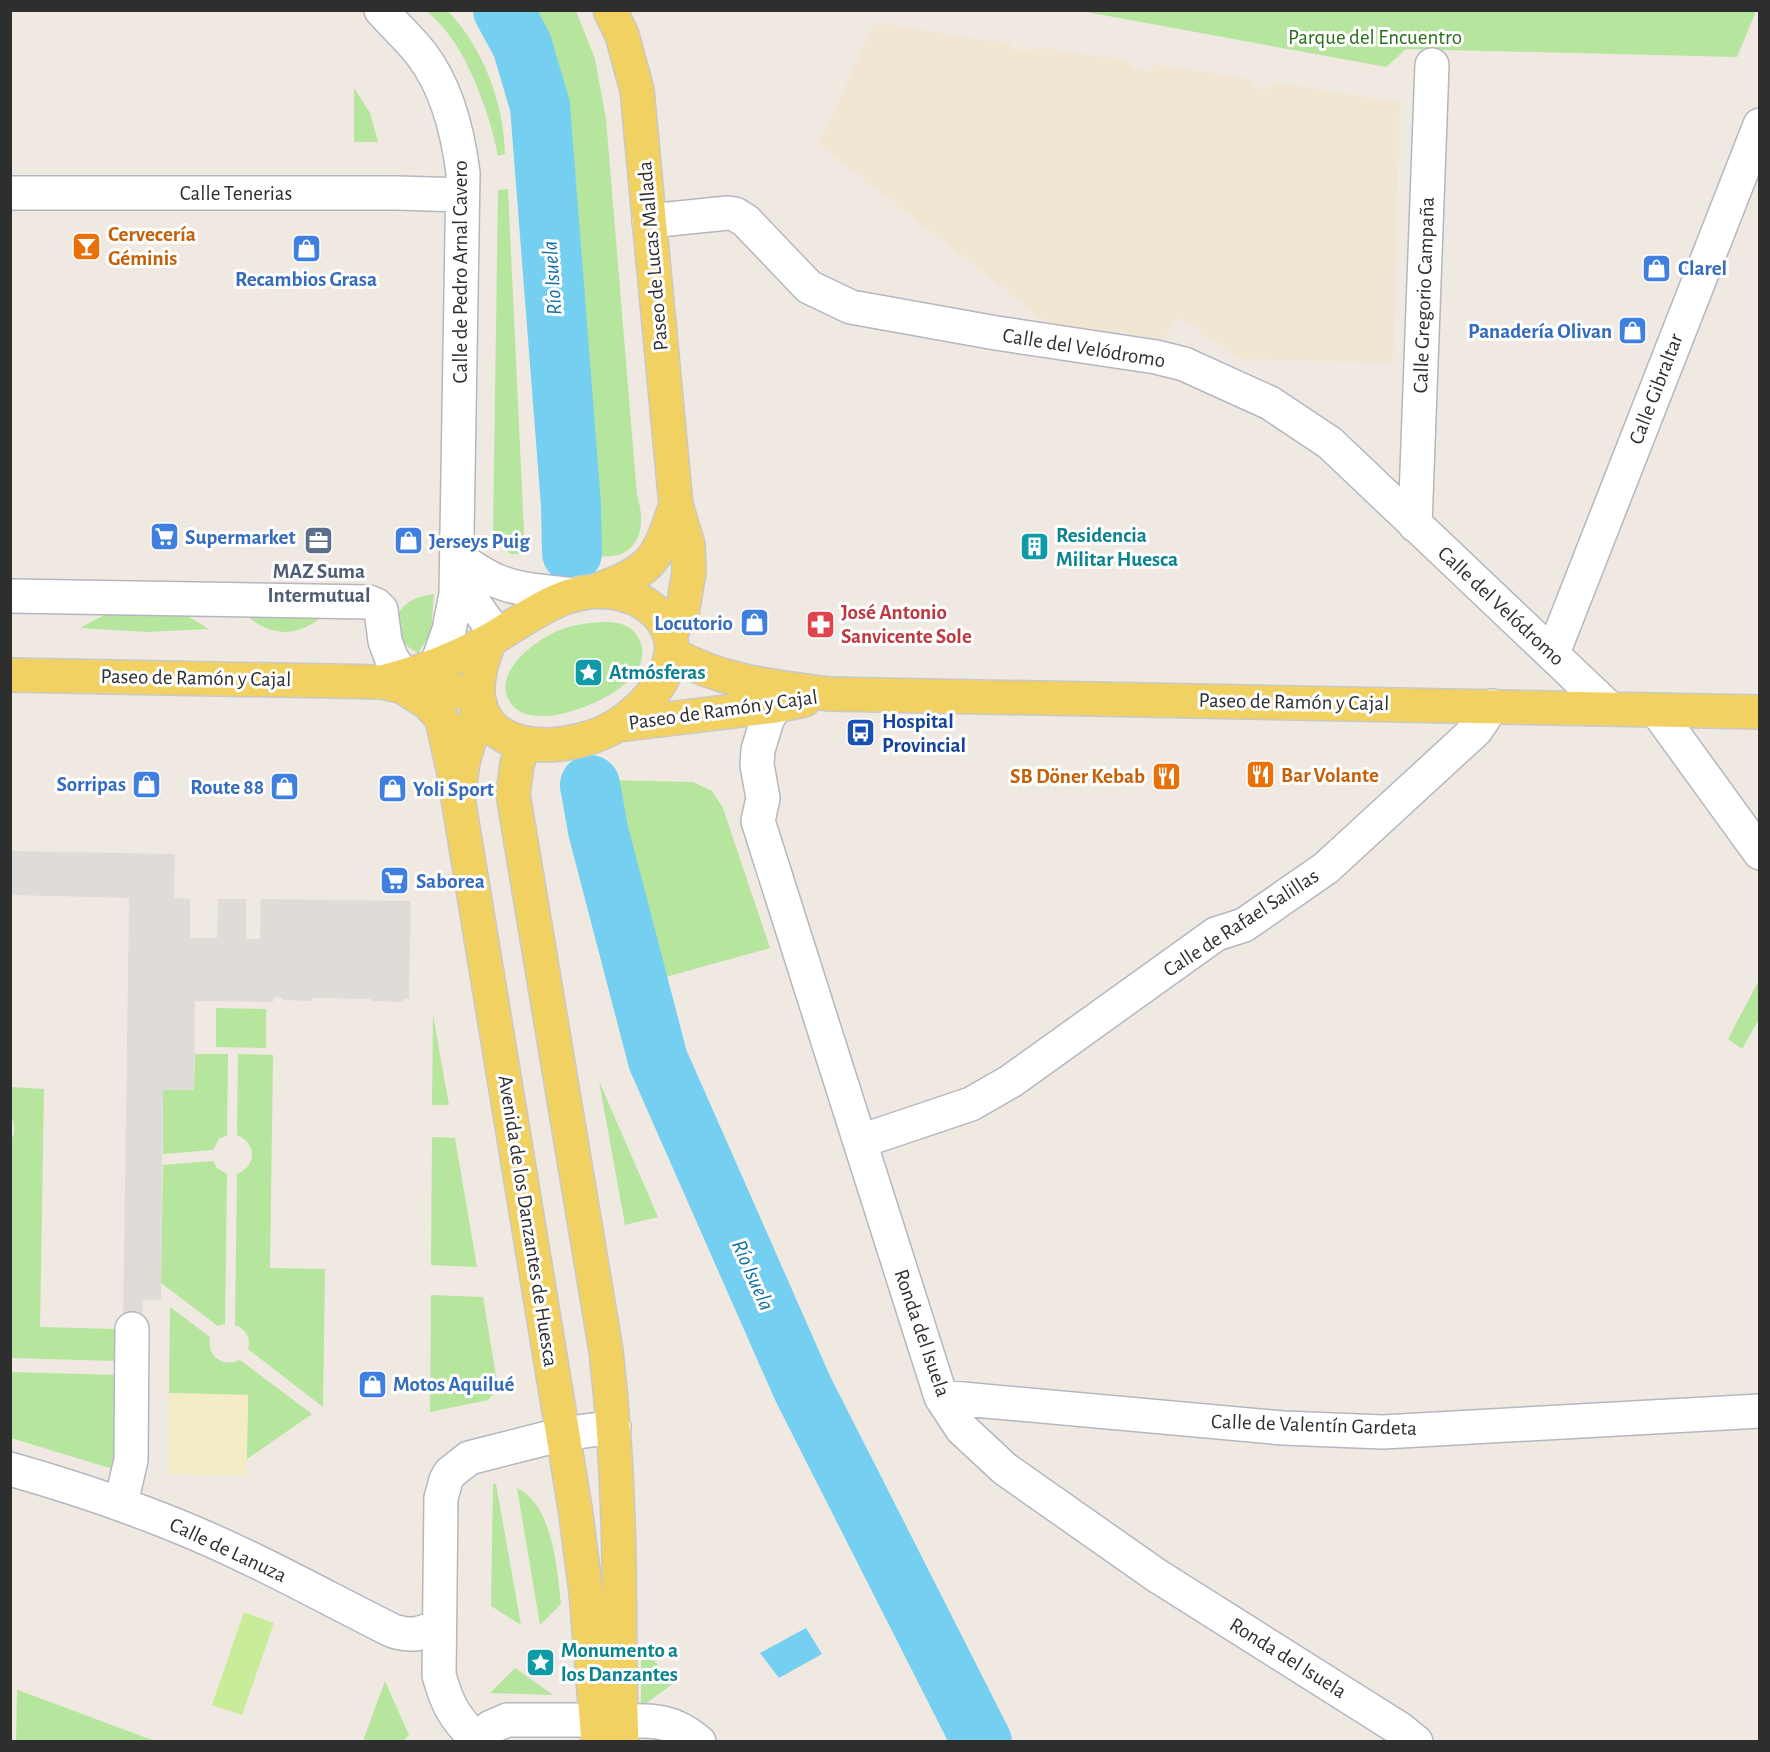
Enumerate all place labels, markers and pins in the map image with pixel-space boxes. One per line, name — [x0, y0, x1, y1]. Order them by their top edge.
place label: Cervecería Géminis — [108, 224, 196, 269]
bar icon: Cervecería Géminis — [71, 230, 103, 262]
shop icon: Recambios Grasa — [290, 232, 322, 264]
shop icon: Clarel — [1641, 252, 1673, 284]
place label: Clarel — [1678, 258, 1727, 279]
place label: Recambios Grasa — [235, 269, 377, 290]
shop icon: Panadería Olivan — [1617, 315, 1649, 347]
place label: Panadería Olivan — [1468, 321, 1612, 342]
supermarket icon: Supermarket — [148, 521, 180, 553]
office icon: MAZ Suma Intermutual — [303, 524, 335, 556]
shop icon: Jerseys Puig — [392, 525, 424, 557]
place label: Residencia Militar Huesca — [1056, 525, 1178, 570]
place label: Supermarket — [185, 527, 296, 548]
place label: Jerseys Puig — [429, 531, 530, 552]
building icon: Residencia Militar Huesca — [1019, 531, 1051, 563]
place label: MAZ Suma Intermutual — [268, 561, 370, 606]
place label: José Antonio Sanvicente Sole — [841, 602, 972, 647]
shop icon: Locutorio — [738, 607, 770, 639]
pharmacy icon: José Antonio Sanvicente Sole — [804, 608, 836, 640]
place label: Locutorio — [654, 613, 733, 634]
place icon: Atmósferas — [572, 656, 604, 688]
place label: Atmósferas — [609, 662, 706, 683]
place label: Hospital Provincial — [882, 711, 966, 756]
bus stop icon: Hospital Provincial — [845, 717, 877, 749]
restaurant icon: Bar Volante — [1244, 759, 1276, 791]
restaurant icon: SB Döner Kebab — [1150, 760, 1182, 792]
place label: Bar Volante — [1281, 765, 1379, 786]
place label: SB Döner Kebab — [1010, 766, 1145, 787]
shop icon: Sorripas — [131, 768, 163, 800]
shop icon: Route 88 — [269, 771, 301, 803]
shop icon: Yoli Sport — [376, 773, 408, 805]
place label: Sorripas — [57, 774, 126, 795]
place label: Route 88 — [190, 777, 264, 798]
place label: Yoli Sport — [413, 779, 494, 800]
supermarket icon: Saborea — [379, 865, 411, 897]
place label: Saborea — [416, 871, 485, 892]
shop icon: Motos Aquilué — [356, 1368, 388, 1400]
place label: Motos Aquilué — [393, 1374, 514, 1395]
place label: Monumento a los Danzantes — [561, 1640, 678, 1685]
place icon: Monumento a los Danzantes — [524, 1646, 556, 1678]

